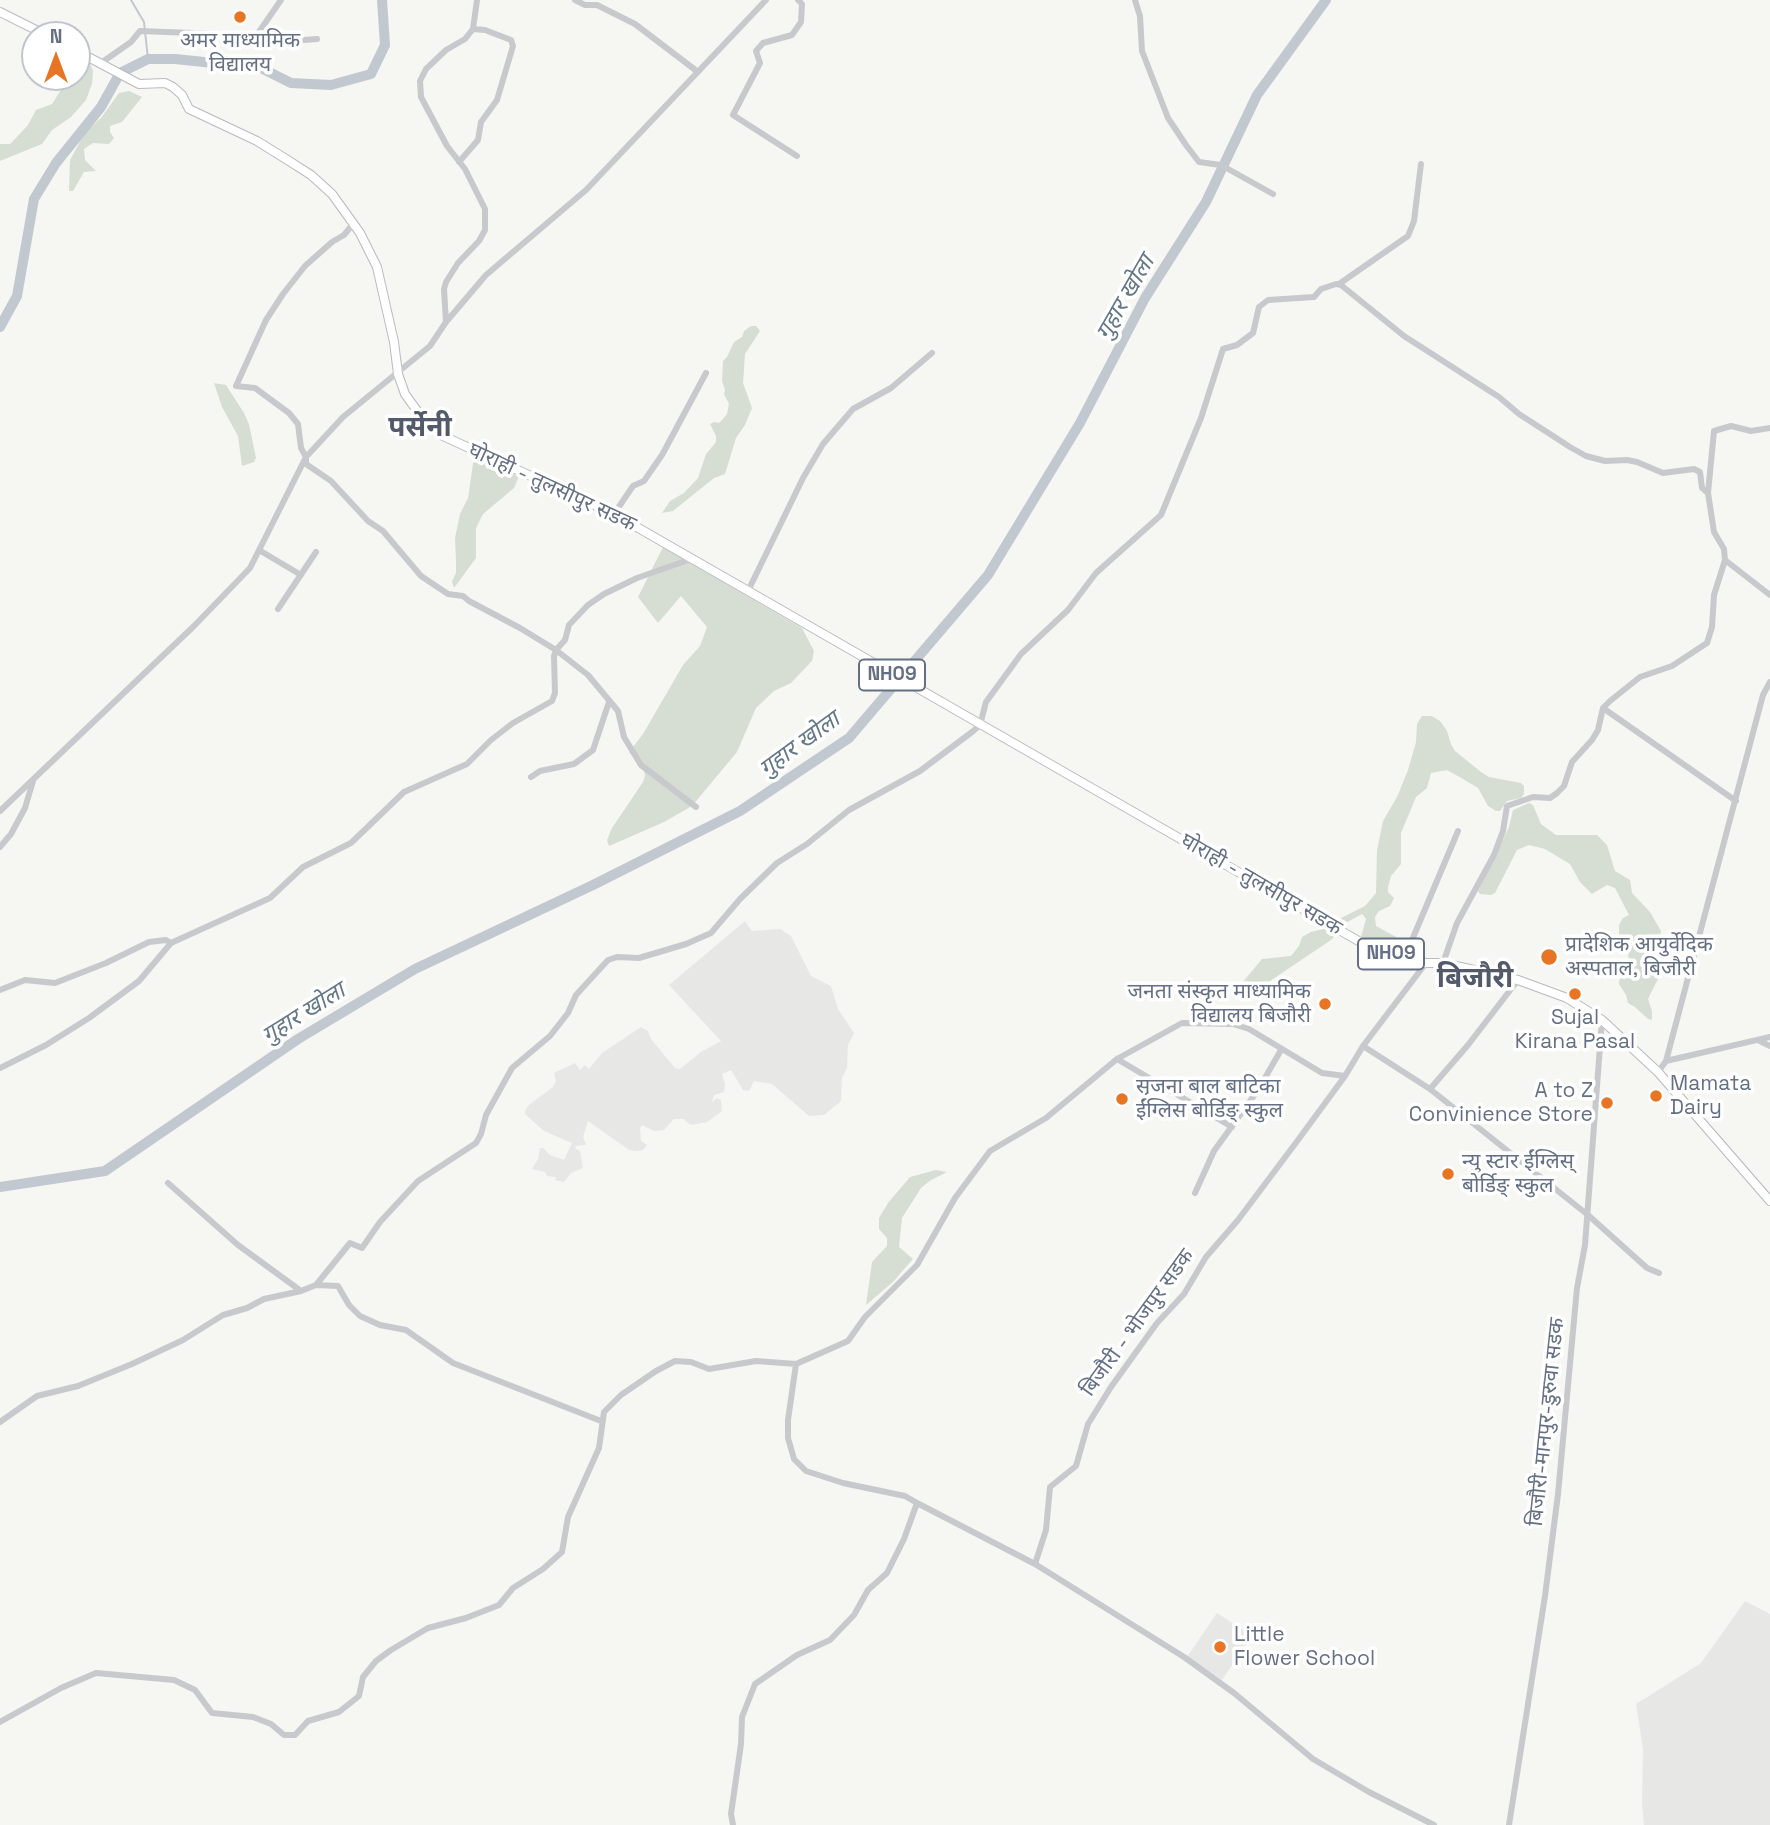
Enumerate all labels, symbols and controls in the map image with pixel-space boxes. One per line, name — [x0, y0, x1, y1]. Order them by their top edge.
marker: अमर माध्यामिक विद्यालय — [232, 9, 248, 25]
north arrow — [21, 21, 91, 91]
text: N — [50, 24, 62, 49]
place label: अमर माध्यामिक विद्यालय — [180, 28, 300, 78]
water label: गुहार खोला — [1091, 251, 1161, 345]
district label: पर्सेनी — [388, 411, 452, 445]
street label: घोराही - तुलसीपुर सडक — [464, 438, 640, 538]
road number: NH09 — [859, 660, 925, 690]
water label: गुहार खोला — [754, 707, 846, 783]
street label: घोराही - तुलसीपुर सडक — [1176, 829, 1346, 941]
place label: प्रादेशिक आयुर्वेदिक अस्पताल, बिजौरी — [1565, 932, 1713, 982]
road number: NH09 — [1358, 938, 1424, 970]
marker: प्रादेशिक आयुर्वेदिक अस्पताल, बिजौरी — [1539, 947, 1559, 967]
district label: बिजौरी — [1437, 962, 1513, 996]
water label: गुहार खोला — [257, 978, 351, 1050]
place label: जनता संस्कृत माध्यामिक विद्यालय बिजौरी — [1127, 979, 1311, 1029]
marker: Sujal Kirana Pasal — [1567, 986, 1583, 1002]
marker: जनता संस्कृत माध्यामिक विद्यालय बिजौरी — [1317, 996, 1333, 1012]
place label: Sujal Kirana Pasal — [1515, 1005, 1635, 1055]
place label: Mamata Dairy — [1670, 1071, 1751, 1121]
place label: सृजना बाल बाटिका ईंग्लिस बोर्डिङ् स्कुल — [1136, 1074, 1283, 1124]
place label: A to Z Convinience Store — [1409, 1078, 1593, 1128]
marker: Mamata Dairy — [1648, 1088, 1664, 1104]
marker: सृजना बाल बाटिका ईंग्लिस बोर्डिङ् स्कुल — [1114, 1091, 1130, 1107]
marker: A to Z Convinience Store — [1599, 1095, 1615, 1111]
place label: न्यु स्टार ईंग्लिस् बोर्डिङ् स्कुल — [1462, 1149, 1574, 1199]
marker: न्यु स्टार ईंग्लिस् बोर्डिङ् स्कुल — [1440, 1166, 1456, 1182]
street label: बिजौरी - भोजपुर सडक — [1076, 1244, 1200, 1402]
street label: बिजौरी-मानपुर-डुरुवा सडक — [1524, 1316, 1570, 1528]
place label: Little Flower School — [1234, 1622, 1375, 1672]
marker: Little Flower School — [1212, 1639, 1228, 1655]

